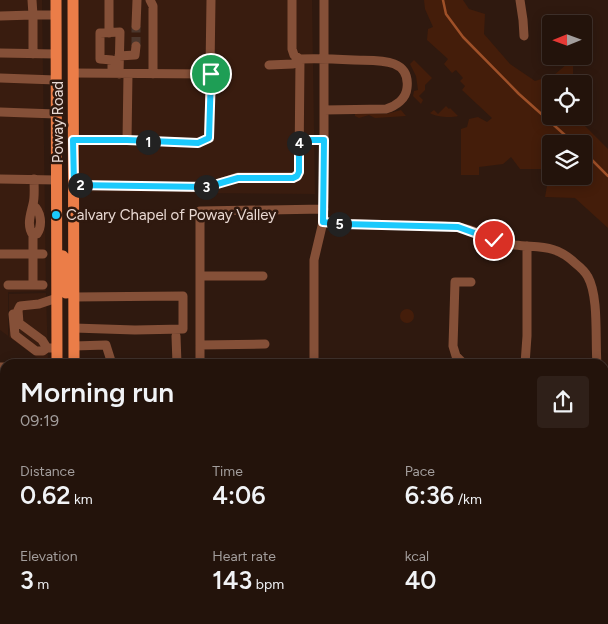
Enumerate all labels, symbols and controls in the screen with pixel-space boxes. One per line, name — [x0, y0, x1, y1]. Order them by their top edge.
north arrow — [542, 15, 592, 65]
map controls — [542, 15, 592, 185]
pin — [190, 53, 232, 95]
icon: arrive — [197, 60, 225, 88]
button: locate — [542, 75, 592, 125]
street label: Poway Road — [49, 81, 67, 163]
pin: 1 — [136, 130, 160, 154]
pin: 4 — [286, 130, 312, 156]
text: 1 — [146, 134, 151, 151]
text: 4 — [295, 135, 304, 152]
button: layers — [542, 135, 592, 185]
pin: 2 — [68, 172, 92, 198]
pin: 3 — [194, 174, 218, 200]
text: 2 — [76, 177, 85, 194]
text: 3 — [203, 179, 210, 196]
place label: Calvary Chapel of Poway Valley — [66, 206, 276, 224]
marker: Calvary Chapel of Poway Valley — [50, 209, 62, 221]
pin: 5 — [326, 212, 352, 236]
text: 5 — [335, 216, 344, 233]
pin — [473, 219, 515, 261]
icon: check — [480, 226, 508, 254]
text: Morning run — [20, 375, 174, 409]
button: share — [537, 376, 589, 428]
text: 09:19 — [20, 411, 59, 430]
text: Distance — [20, 463, 75, 480]
text: Time — [212, 463, 243, 480]
text: Pace — [405, 463, 435, 480]
text: 0.62 — [20, 480, 71, 510]
text: 4:06 — [212, 480, 266, 510]
text: 6:36 — [405, 480, 454, 510]
text: km — [71, 491, 93, 508]
text: /km — [454, 491, 482, 508]
text: Elevation — [20, 548, 78, 565]
text: Heart rate — [212, 548, 276, 565]
text: kcal — [405, 548, 429, 565]
text: 3 — [20, 565, 34, 595]
text: 143 — [212, 565, 252, 595]
text: 40 — [405, 565, 436, 595]
text: m — [34, 576, 49, 593]
text: bpm — [252, 576, 284, 593]

